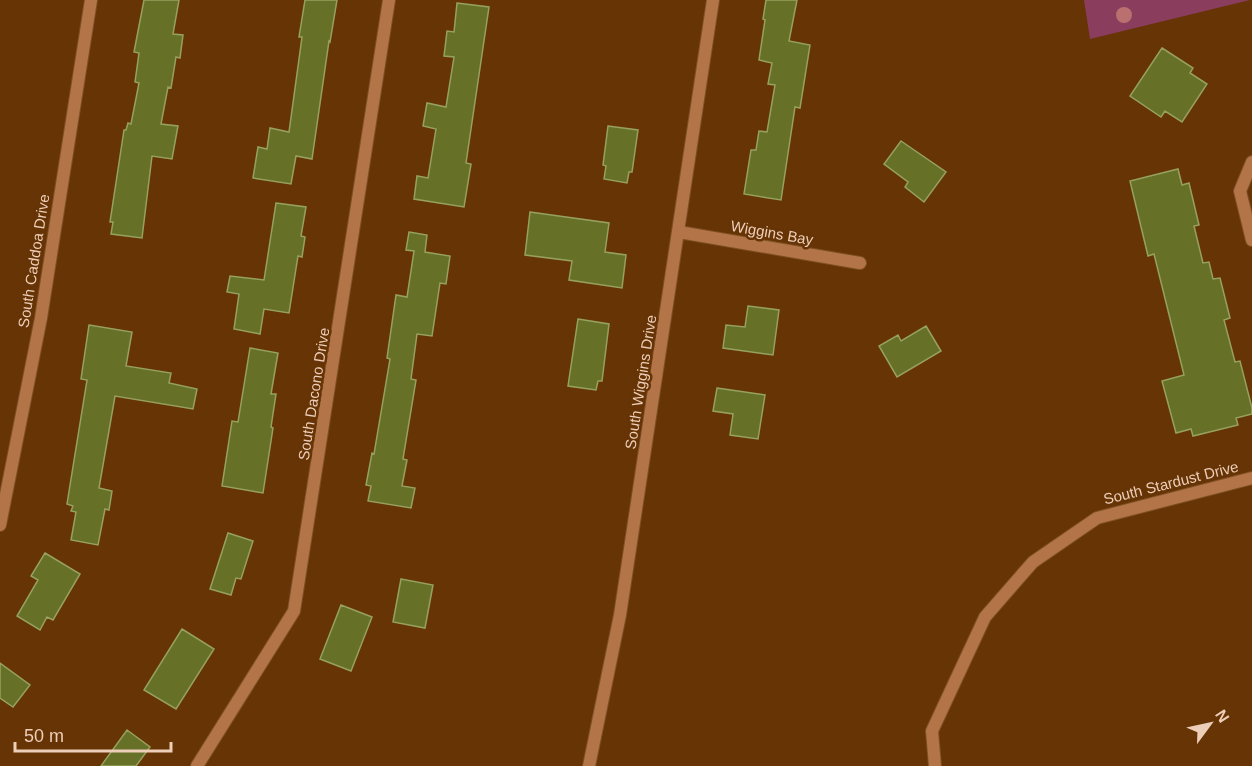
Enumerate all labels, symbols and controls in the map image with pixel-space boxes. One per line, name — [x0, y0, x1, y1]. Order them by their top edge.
street label: South Caddoa Drive — [15, 193, 52, 329]
street label: Wiggins Bay — [730, 217, 815, 248]
street label: South Wiggins Drive — [621, 313, 660, 450]
street label: South Dacono Drive — [295, 326, 332, 462]
street label: South Stardust Drive — [1102, 458, 1240, 508]
north arrow — [1180, 694, 1240, 754]
text: N — [1212, 707, 1232, 726]
scale bar — [15, 715, 171, 753]
text: 50 m — [24, 726, 64, 746]

